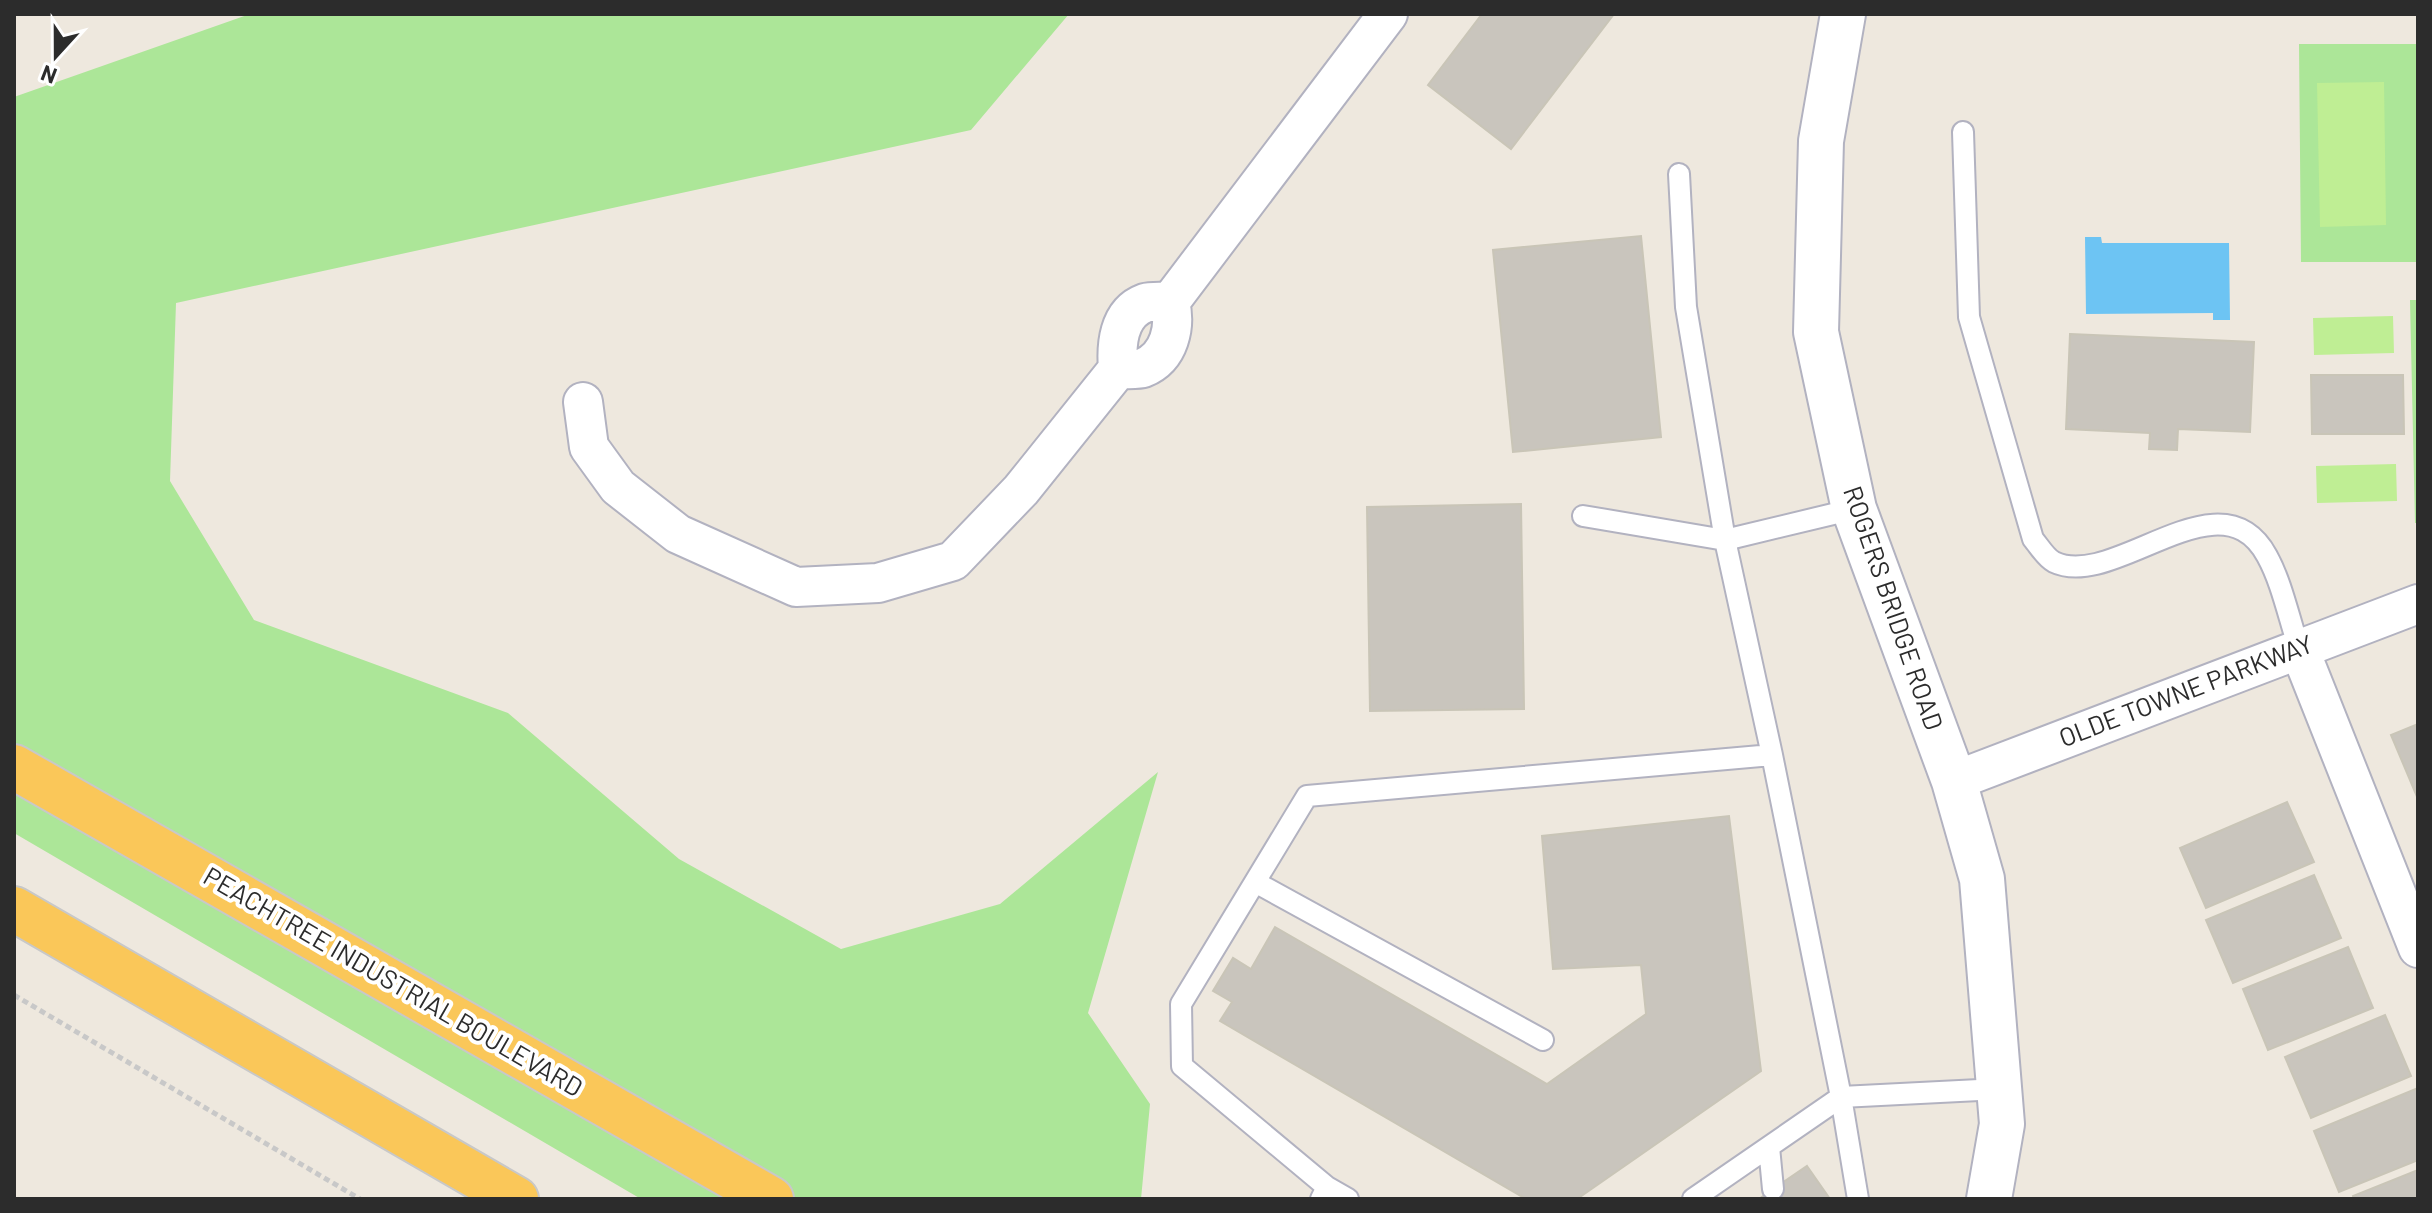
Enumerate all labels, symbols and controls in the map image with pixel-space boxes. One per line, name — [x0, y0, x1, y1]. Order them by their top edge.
north arrow — [16, 16, 96, 96]
text: N — [37, 61, 60, 90]
street label: ROGERS BRIDGE ROAD — [1838, 482, 1951, 733]
street label: OLDE TOWNE PARKWAY — [2054, 627, 2317, 752]
street label: PEACHTREE INDUSTRIAL BOULEVARD — [199, 859, 589, 1102]

